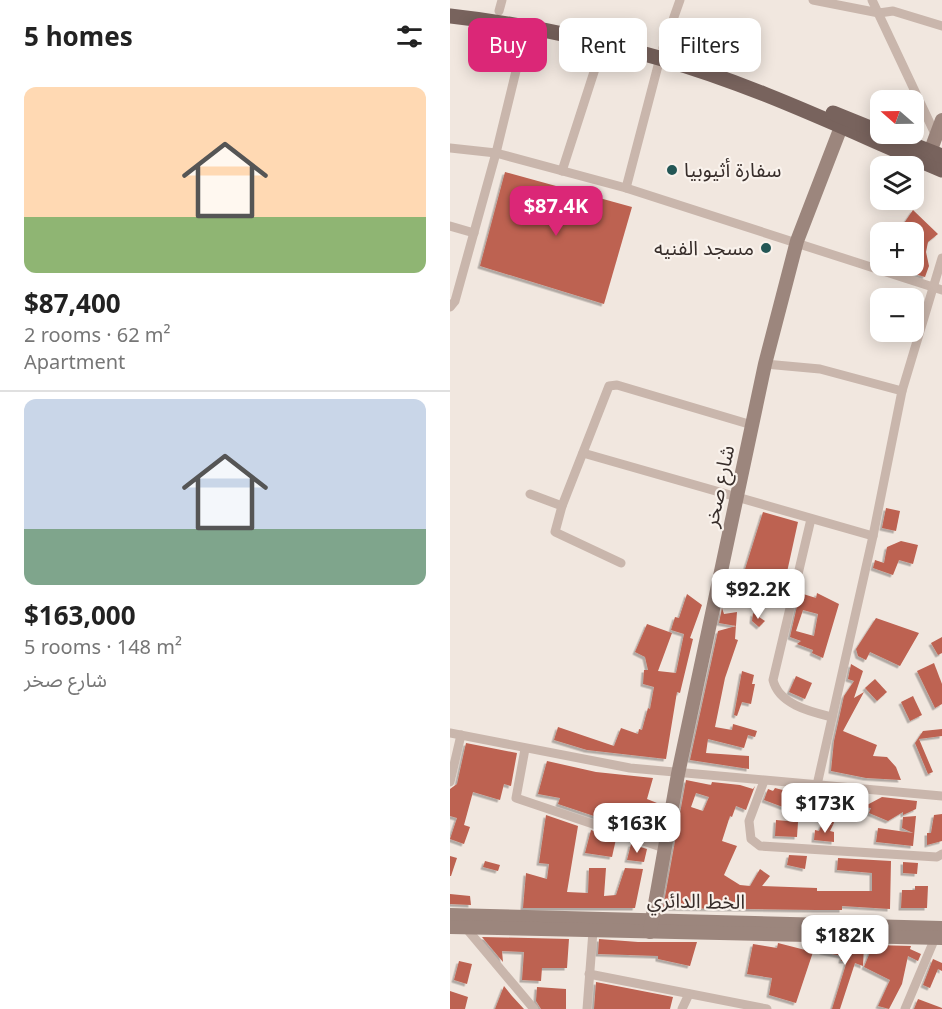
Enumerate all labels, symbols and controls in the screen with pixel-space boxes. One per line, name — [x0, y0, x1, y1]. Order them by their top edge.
text: 5 homes — [24, 18, 133, 54]
chip: Buy — [468, 18, 547, 72]
chip: Rent — [559, 18, 647, 72]
chip: Filters — [659, 18, 761, 72]
icon: filters — [393, 20, 426, 53]
north arrow — [870, 90, 924, 144]
map controls — [870, 90, 924, 342]
icon: home — [171, 126, 279, 234]
place label: سفارة أثيوبيا — [684, 156, 781, 183]
button: layers — [870, 156, 924, 210]
marker: سفارة أثيوبيا — [665, 163, 679, 177]
pin: $87.4K — [507, 186, 605, 237]
text: $87.4K — [524, 192, 588, 219]
button: + — [870, 222, 924, 276]
place label: مسجد الفنيه — [654, 234, 754, 261]
marker: مسجد الفنيه — [759, 241, 773, 255]
text: $87,400 — [24, 285, 121, 321]
button: − — [870, 288, 924, 342]
text: 2 rooms · 62 m² — [24, 321, 171, 348]
text: Apartment — [24, 348, 125, 375]
icon: home — [171, 438, 279, 546]
street label: شارع صخر — [696, 443, 742, 531]
pin: $92.2K — [709, 569, 807, 620]
text: $92.2K — [726, 575, 790, 602]
text: $163,000 — [24, 597, 136, 633]
text: 5 rooms · 148 m² — [24, 633, 182, 660]
text: شارع صخر — [24, 666, 107, 693]
pin: $173K — [783, 783, 867, 834]
text: $173K — [795, 789, 855, 816]
pin: $163K — [595, 803, 679, 854]
text: $163K — [607, 809, 667, 836]
street label: الخط الدائري — [647, 886, 745, 917]
pin: $182K — [803, 915, 887, 966]
text: $182K — [815, 921, 875, 948]

